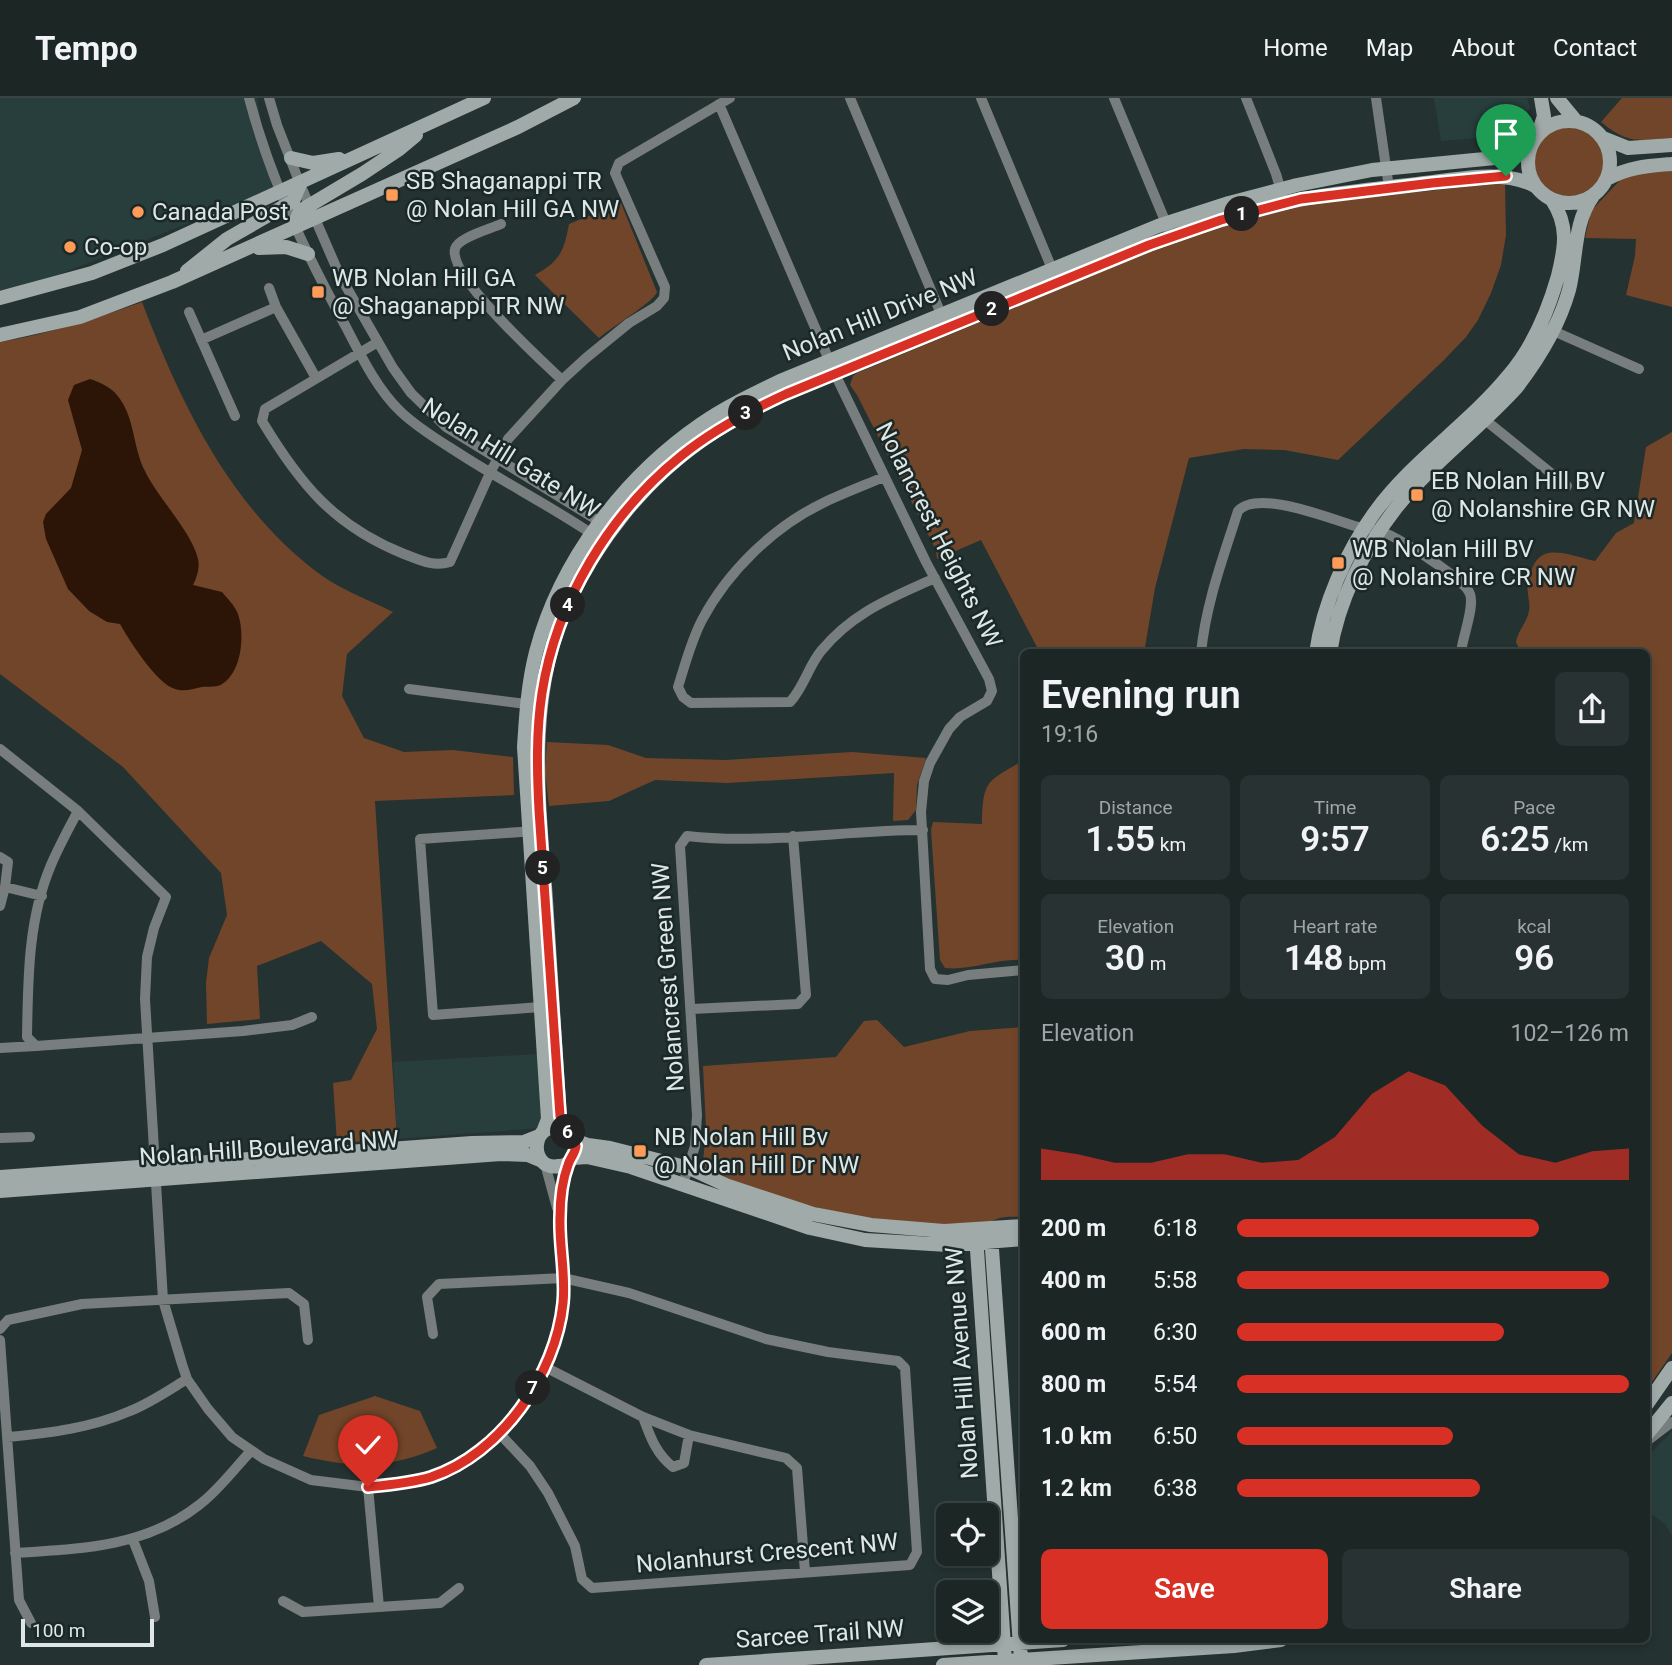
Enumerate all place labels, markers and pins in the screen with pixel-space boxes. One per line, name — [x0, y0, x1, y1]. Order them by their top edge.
pin — [1476, 104, 1536, 176]
place label: SB Shaganappi TR @ Nolan Hill GA NW — [406, 167, 619, 223]
marker: SB Shaganappi TR @ Nolan Hill GA NW — [384, 187, 400, 203]
pin: 1 — [1224, 197, 1260, 232]
place label: Canada Post — [152, 198, 289, 226]
marker: Canada Post — [130, 204, 146, 220]
place label: Co-op — [84, 233, 147, 261]
marker: Co-op — [62, 239, 78, 255]
place label: WB Nolan Hill GA @ Shaganappi TR NW — [332, 264, 565, 320]
marker: WB Nolan Hill GA @ Shaganappi TR NW — [310, 284, 326, 300]
pin: 2 — [974, 292, 1010, 326]
pin: 3 — [728, 396, 764, 430]
place label: EB Nolan Hill BV @ Nolanshire GR NW — [1431, 467, 1655, 523]
marker: EB Nolan Hill BV @ Nolanshire GR NW — [1409, 487, 1425, 503]
place label: WB Nolan Hill BV @ Nolanshire CR NW — [1352, 535, 1575, 591]
marker: WB Nolan Hill BV @ Nolanshire CR NW — [1330, 555, 1346, 571]
pin: 4 — [550, 588, 586, 622]
pin: 5 — [526, 850, 560, 886]
pin: 6 — [550, 1114, 586, 1150]
place label: NB Nolan Hill Bv @ Nolan Hill Dr NW — [654, 1123, 859, 1179]
marker: NB Nolan Hill Bv @ Nolan Hill Dr NW — [632, 1143, 648, 1159]
pin: 7 — [516, 1370, 550, 1406]
pin — [338, 1415, 398, 1487]

